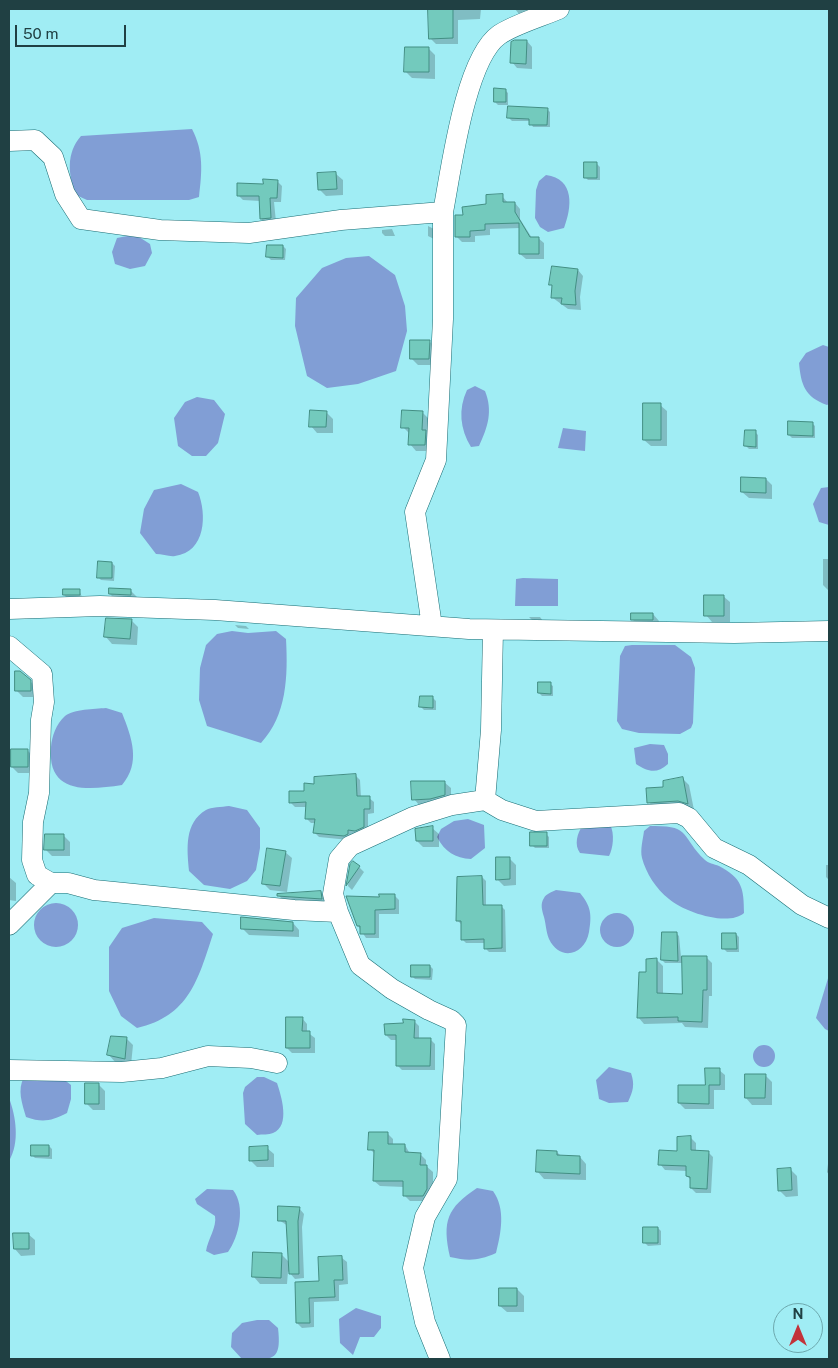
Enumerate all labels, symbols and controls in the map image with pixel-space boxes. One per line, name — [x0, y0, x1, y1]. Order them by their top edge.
scale bar — [18, 15, 129, 47]
text: 50 m — [23, 25, 58, 42]
north arrow — [773, 1303, 823, 1353]
text: N — [793, 1306, 803, 1322]

